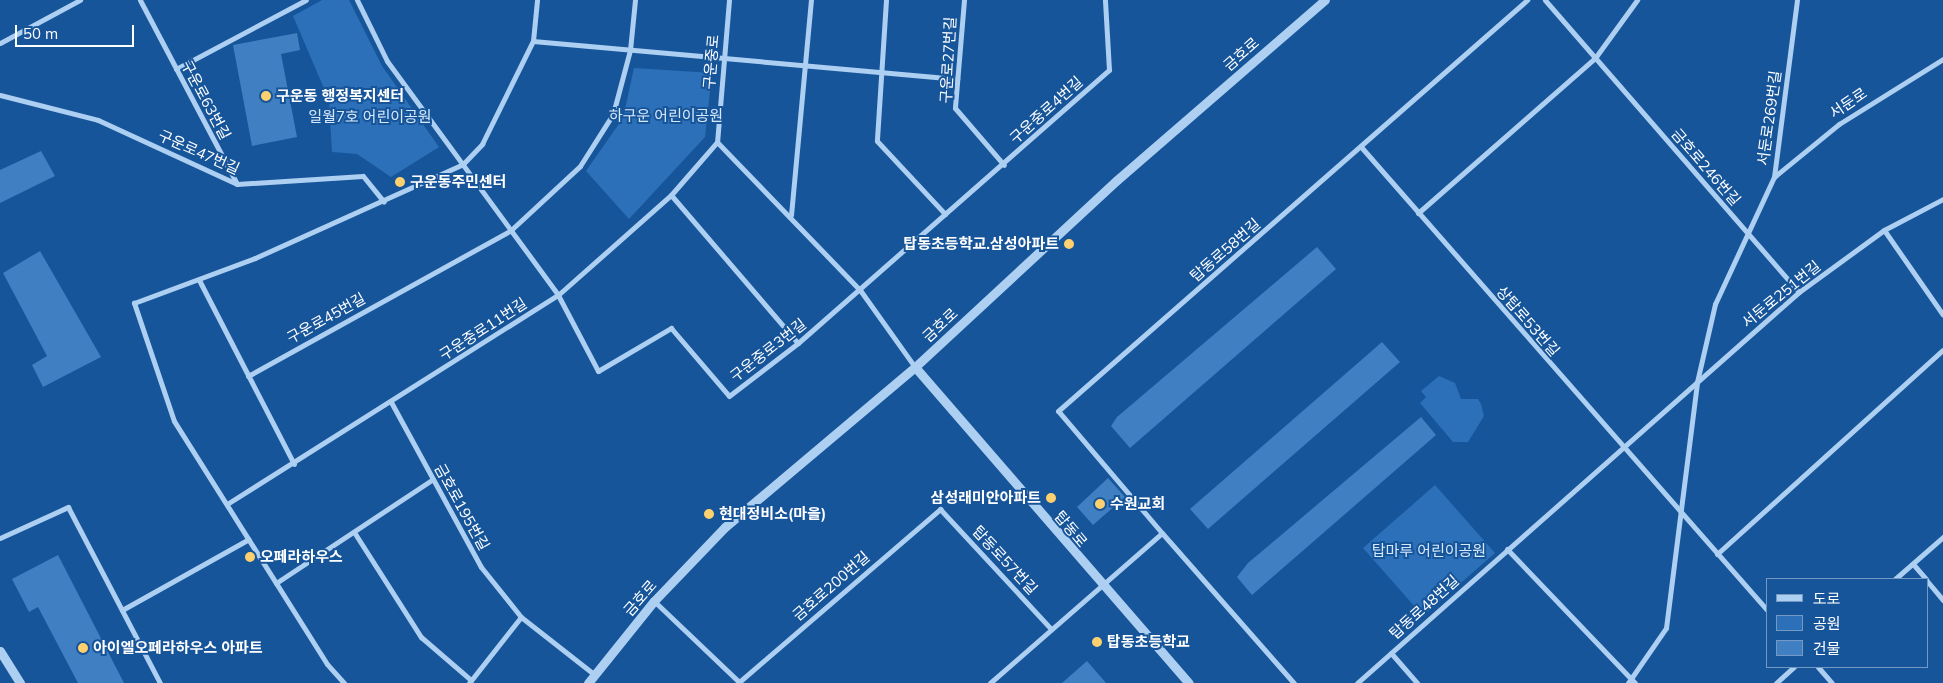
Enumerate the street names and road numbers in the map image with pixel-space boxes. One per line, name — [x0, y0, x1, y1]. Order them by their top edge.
street label: 구운로27번길 — [937, 16, 959, 104]
street label: 구운중로 — [700, 34, 722, 90]
street label: 금호로 — [1219, 34, 1263, 74]
street label: 구운로63번길 — [178, 57, 234, 143]
street label: 서둔로269번길 — [1753, 69, 1785, 167]
street label: 구운중로4번길 — [1006, 73, 1086, 147]
street label: 서둔로 — [1826, 84, 1870, 122]
street label: 금호로246번길 — [1668, 125, 1744, 209]
street label: 구운로47번길 — [156, 126, 242, 178]
street label: 탑동로58번길 — [1186, 215, 1264, 285]
street label: 서둔로251번길 — [1738, 257, 1824, 331]
street label: 상탑로53번길 — [1493, 282, 1563, 360]
street label: 구운로45번길 — [284, 289, 368, 347]
street label: 구운중로11번길 — [436, 294, 530, 364]
street label: 금호로 — [919, 304, 961, 346]
street label: 구운중로3번길 — [726, 315, 810, 385]
street label: 금호로195번길 — [431, 461, 493, 553]
street label: 탑동로 — [1051, 507, 1091, 551]
street label: 탑동로57번길 — [969, 522, 1041, 598]
street label: 금호로200번길 — [789, 548, 873, 624]
street label: 탑동로48번길 — [1386, 571, 1462, 643]
street label: 금호로 — [620, 576, 660, 620]

